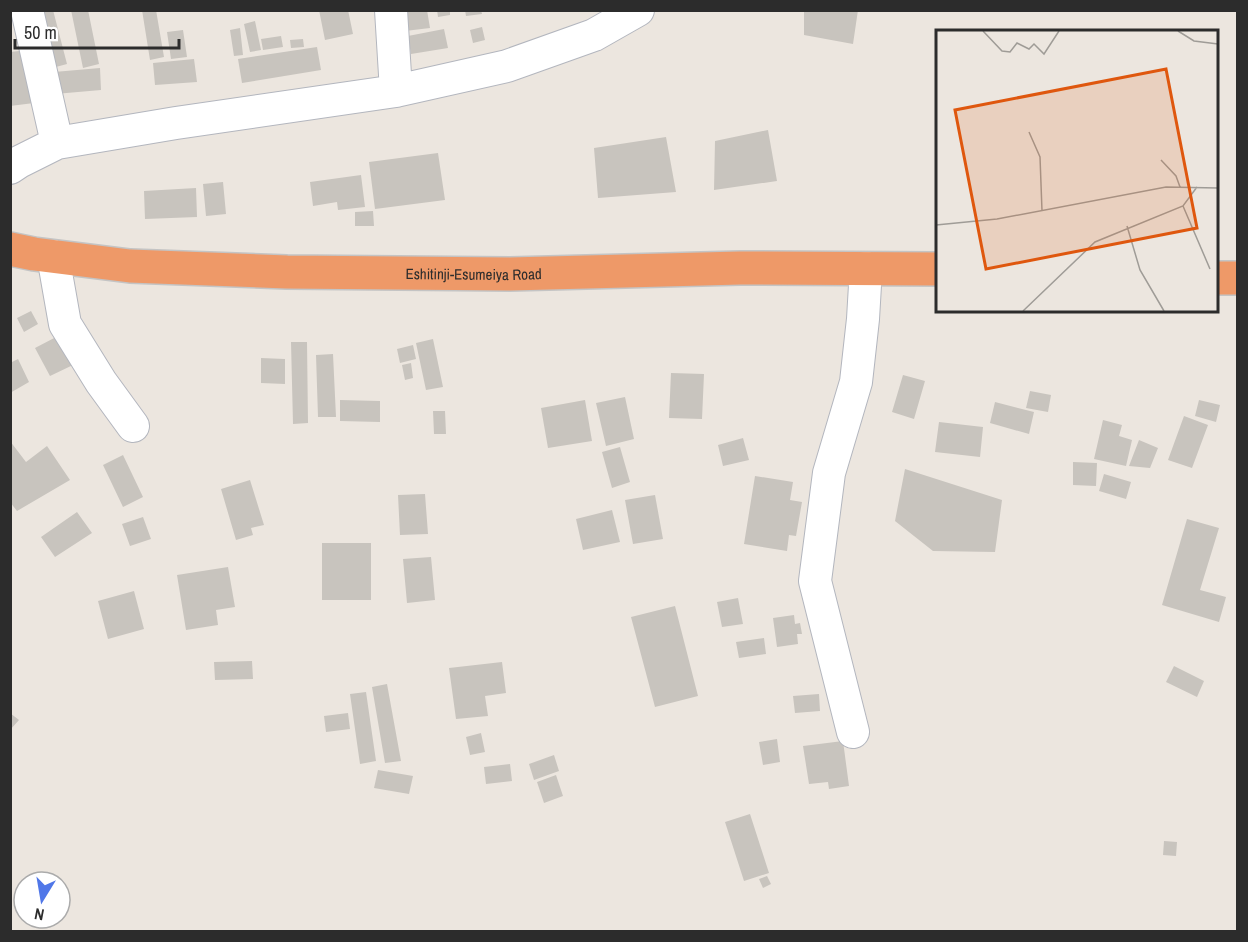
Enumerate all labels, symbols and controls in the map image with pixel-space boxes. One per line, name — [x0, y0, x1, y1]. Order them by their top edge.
scale bar — [15, 12, 178, 50]
text: 50 m — [24, 20, 57, 45]
inset map — [936, 30, 1218, 312]
street label: Eshitinji-Esumeiya Road — [405, 263, 542, 285]
north arrow — [12, 870, 72, 930]
text: N — [32, 903, 46, 926]

